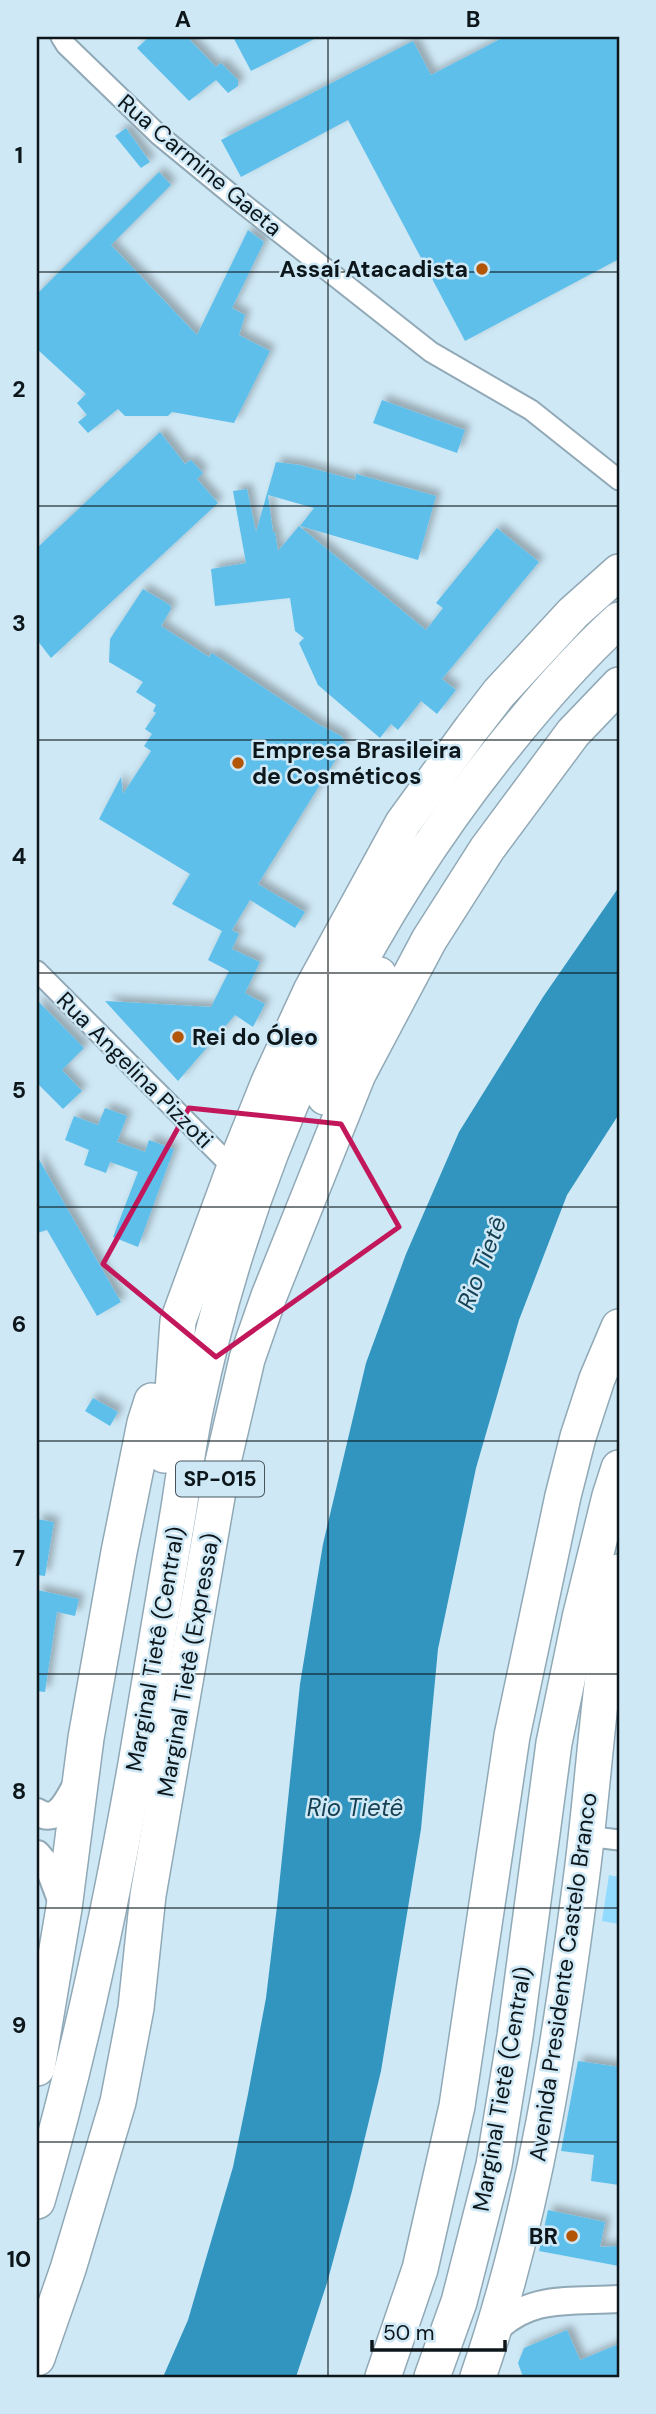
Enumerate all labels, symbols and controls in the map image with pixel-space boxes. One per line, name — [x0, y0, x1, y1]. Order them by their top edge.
text: A — [175, 4, 191, 34]
text: B — [466, 4, 480, 34]
street label: Rua Carmine Gaeta — [112, 87, 288, 243]
text: 1 — [15, 140, 23, 170]
place label: Assaí Atacadista — [279, 254, 468, 284]
marker: Assaí Atacadista — [474, 261, 490, 277]
text: 2 — [12, 374, 26, 404]
text: 3 — [12, 608, 26, 638]
place label: Empresa Brasileira de Cosméticos — [252, 735, 462, 791]
marker: Empresa Brasileira de Cosméticos — [230, 755, 246, 771]
text: 4 — [12, 841, 27, 871]
street label: Rua Angelina Pizzoti — [50, 985, 220, 1155]
place label: Rei do Óleo — [192, 1022, 318, 1052]
marker: Rei do Óleo — [170, 1029, 186, 1045]
text: 5 — [12, 1075, 26, 1105]
water label: Rio Tietê — [450, 1212, 513, 1313]
text: 6 — [12, 1309, 26, 1339]
road number: SP-015 — [176, 1462, 264, 1496]
street label: Marginal Tietê (Central) — [119, 1524, 191, 1774]
street label: Marginal Tietê (Expressa) — [150, 1531, 226, 1799]
text: 7 — [13, 1543, 25, 1573]
text: 8 — [12, 1776, 26, 1806]
street label: Avenida Presidente Castelo Branco — [522, 1791, 604, 2163]
water label: Rio Tietê — [307, 1792, 403, 1823]
street label: Marginal Tietê (Central) — [466, 1964, 538, 2214]
text: 9 — [12, 2010, 26, 2040]
place label: BR — [529, 2221, 558, 2251]
marker: BR — [564, 2228, 580, 2244]
text: 10 — [7, 2244, 31, 2274]
scale bar — [372, 2309, 505, 2353]
text: 50 m — [383, 2319, 434, 2347]

